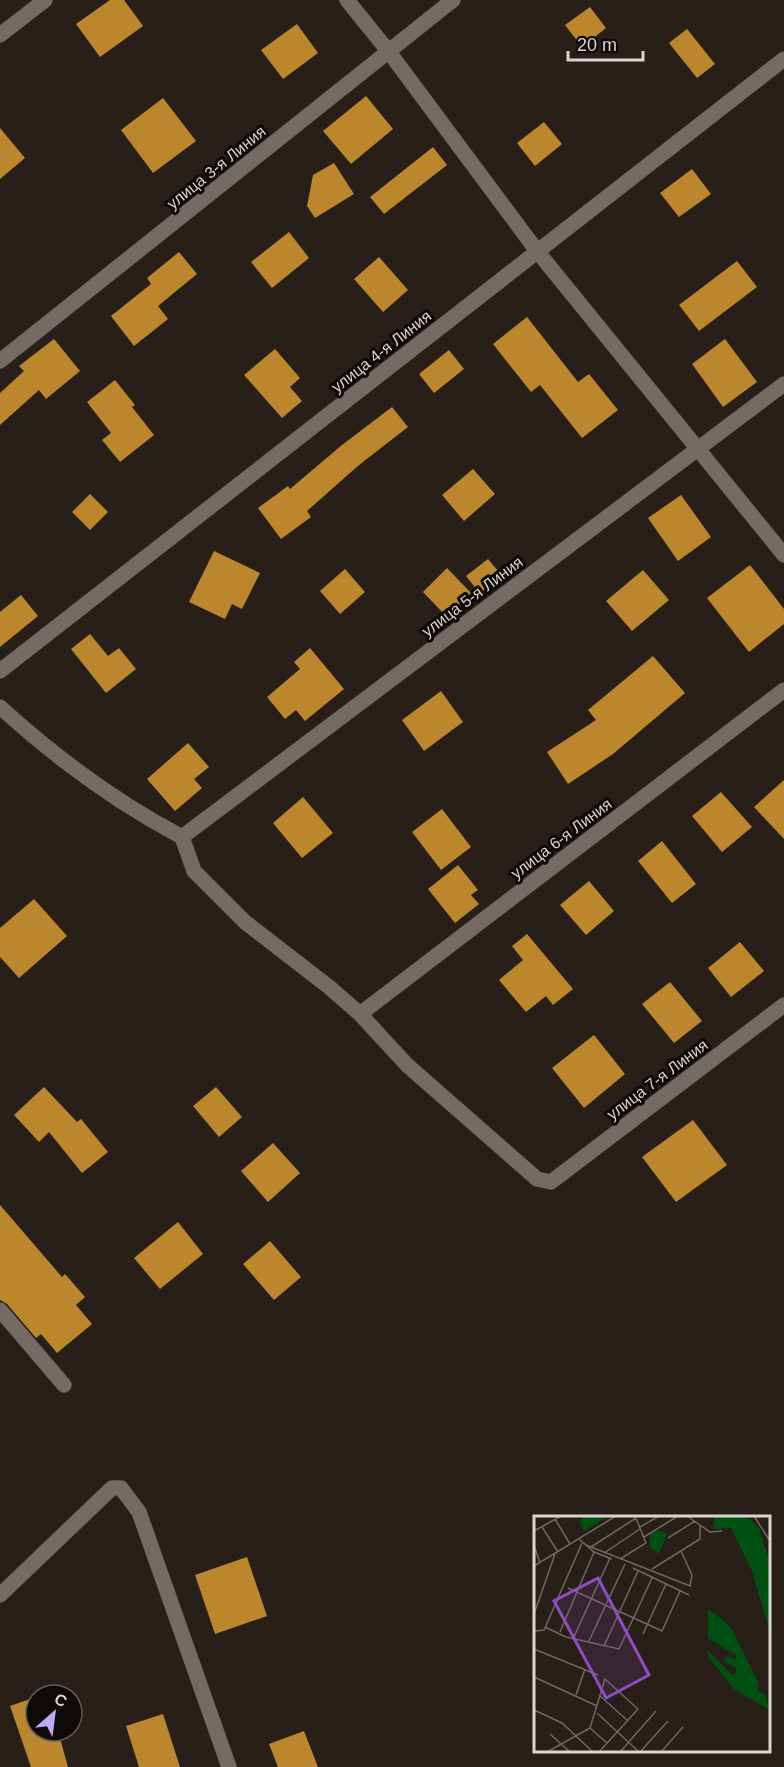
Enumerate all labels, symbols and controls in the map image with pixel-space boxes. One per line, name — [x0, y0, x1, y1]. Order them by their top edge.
scale bar — [568, 24, 643, 62]
text: 20 m — [577, 35, 617, 55]
street label: улица 3-я Линия — [164, 123, 269, 212]
street label: улица 4-я Линия — [328, 307, 434, 396]
street label: улица 5-я Линия — [419, 553, 526, 640]
street label: улица 6-я Линия — [508, 795, 615, 882]
street label: улица 7-я Линия — [604, 1036, 711, 1123]
inset map — [534, 1516, 769, 1752]
north arrow — [24, 1683, 84, 1743]
text: С — [52, 1690, 70, 1711]

